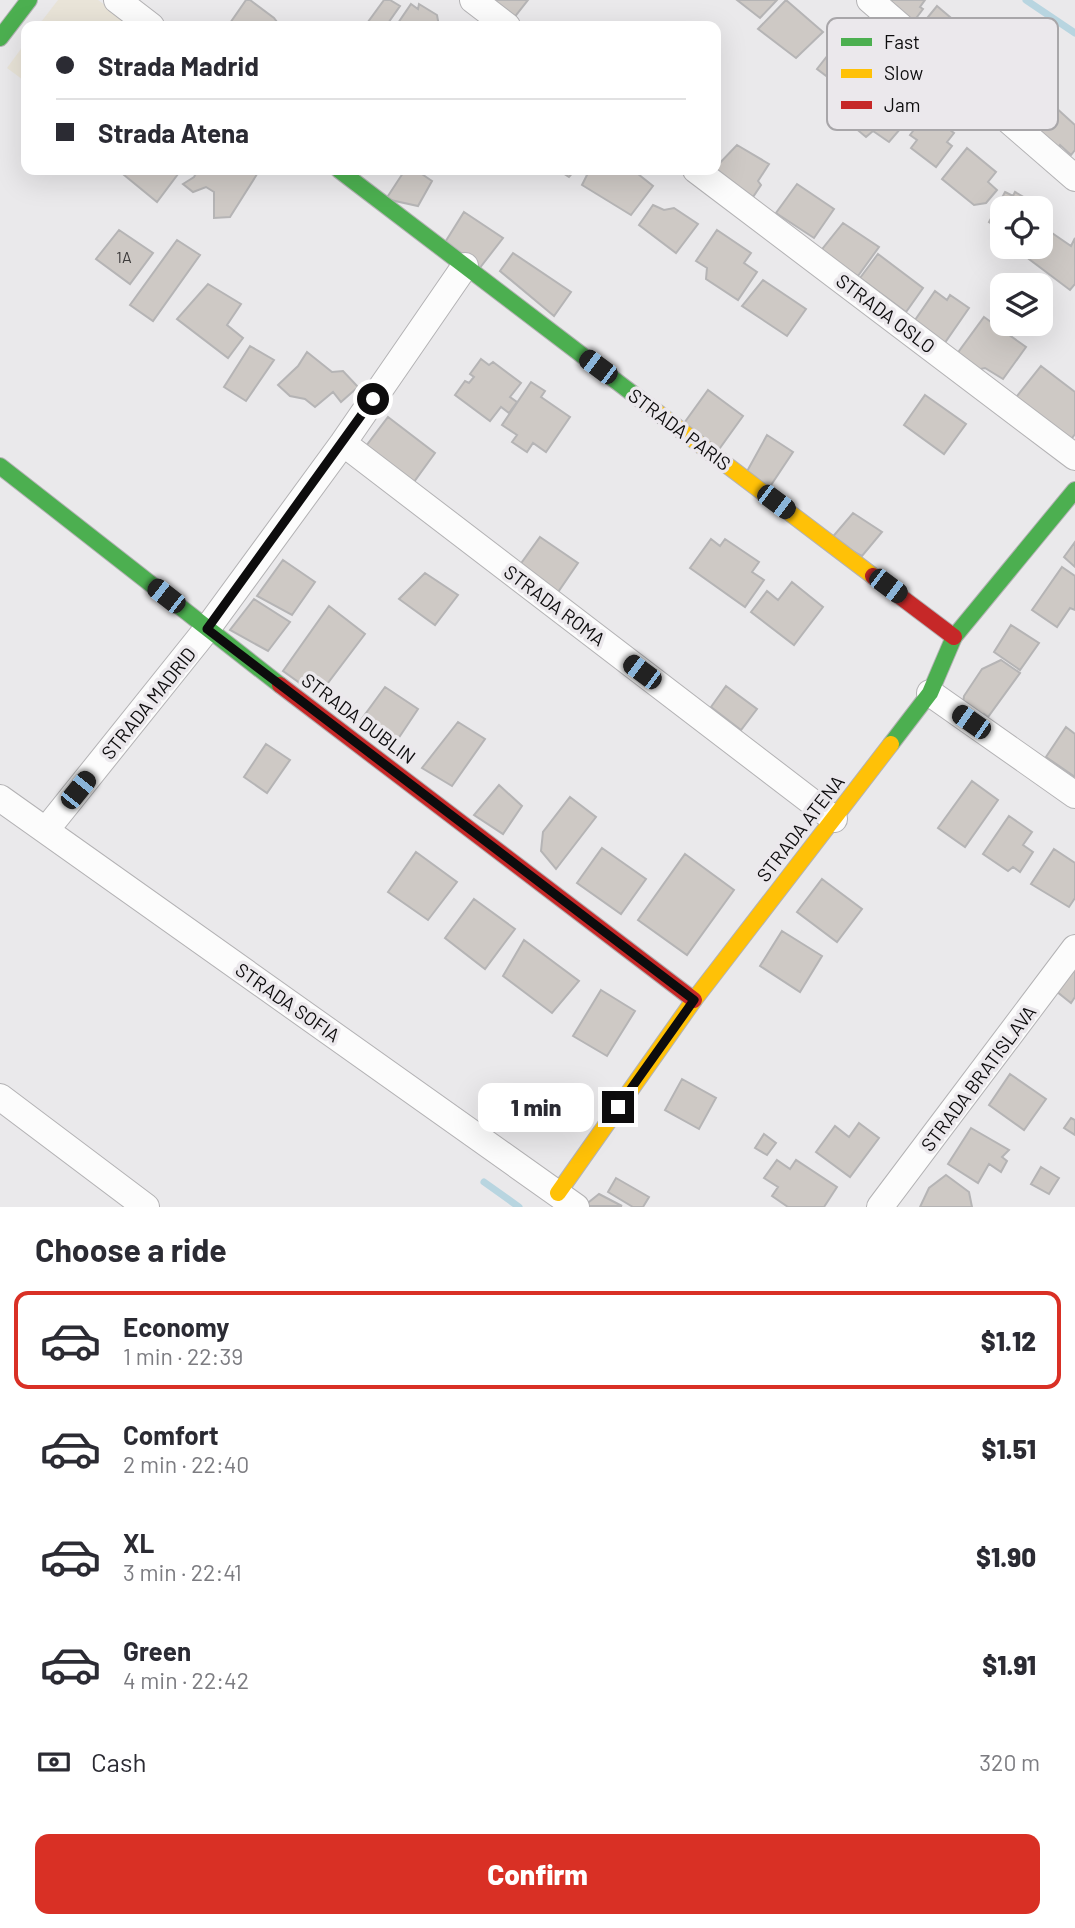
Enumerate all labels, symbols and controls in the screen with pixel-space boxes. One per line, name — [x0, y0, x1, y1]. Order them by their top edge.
legend — [827, 18, 1058, 130]
text: Fast — [884, 30, 920, 53]
text: Strada Madrid — [98, 50, 259, 81]
text: Slow — [884, 61, 923, 84]
text: Jam — [884, 93, 920, 116]
text: Strada Atena — [98, 117, 249, 148]
map controls — [990, 196, 1053, 336]
button: locate — [990, 196, 1053, 259]
house number: 1A — [116, 247, 132, 266]
street label: STRADA OSLO — [832, 268, 940, 358]
button: layers — [990, 273, 1053, 336]
car — [575, 346, 622, 388]
route start — [357, 383, 389, 415]
street label: STRADA PARIS — [624, 383, 736, 475]
car — [753, 481, 800, 523]
street label: STRADA ROMA — [500, 560, 610, 650]
car — [865, 565, 912, 607]
car — [143, 575, 190, 617]
street label: STRADA MADRID — [96, 642, 200, 764]
car — [619, 651, 666, 693]
street label: STRADA DUBLIN — [298, 668, 420, 768]
car — [948, 701, 995, 743]
car — [57, 767, 100, 813]
street label: STRADA ATENA — [751, 770, 849, 886]
street label: STRADA SOFIA — [231, 958, 345, 1046]
street label: STRADA BRATISLAVA — [916, 1001, 1040, 1155]
callout: 1 min — [478, 1082, 594, 1132]
route end — [602, 1091, 634, 1123]
text: 1 min — [511, 1093, 561, 1121]
text: Choose a ride — [35, 1230, 227, 1268]
icon: car — [39, 1309, 102, 1372]
text: Economy — [123, 1311, 229, 1342]
text: $1.12 — [981, 1325, 1036, 1356]
text: 1 min · 22:39 — [123, 1342, 243, 1370]
icon: car — [39, 1417, 102, 1480]
text: Comfort — [123, 1419, 219, 1450]
text: $1.51 — [982, 1433, 1036, 1464]
text: 2 min · 22:40 — [123, 1450, 249, 1478]
icon: car — [39, 1525, 102, 1588]
text: XL — [123, 1527, 154, 1558]
text: $1.90 — [976, 1541, 1036, 1572]
text: 3 min · 22:41 — [123, 1558, 242, 1586]
icon: car — [39, 1633, 102, 1696]
text: Green — [123, 1635, 191, 1666]
text: $1.91 — [982, 1649, 1036, 1680]
text: 4 min · 22:42 — [123, 1666, 249, 1694]
icon: cash — [35, 1743, 73, 1781]
text: Cash — [91, 1746, 146, 1777]
text: 320 m — [979, 1748, 1040, 1776]
button: Confirm — [35, 1834, 1040, 1914]

